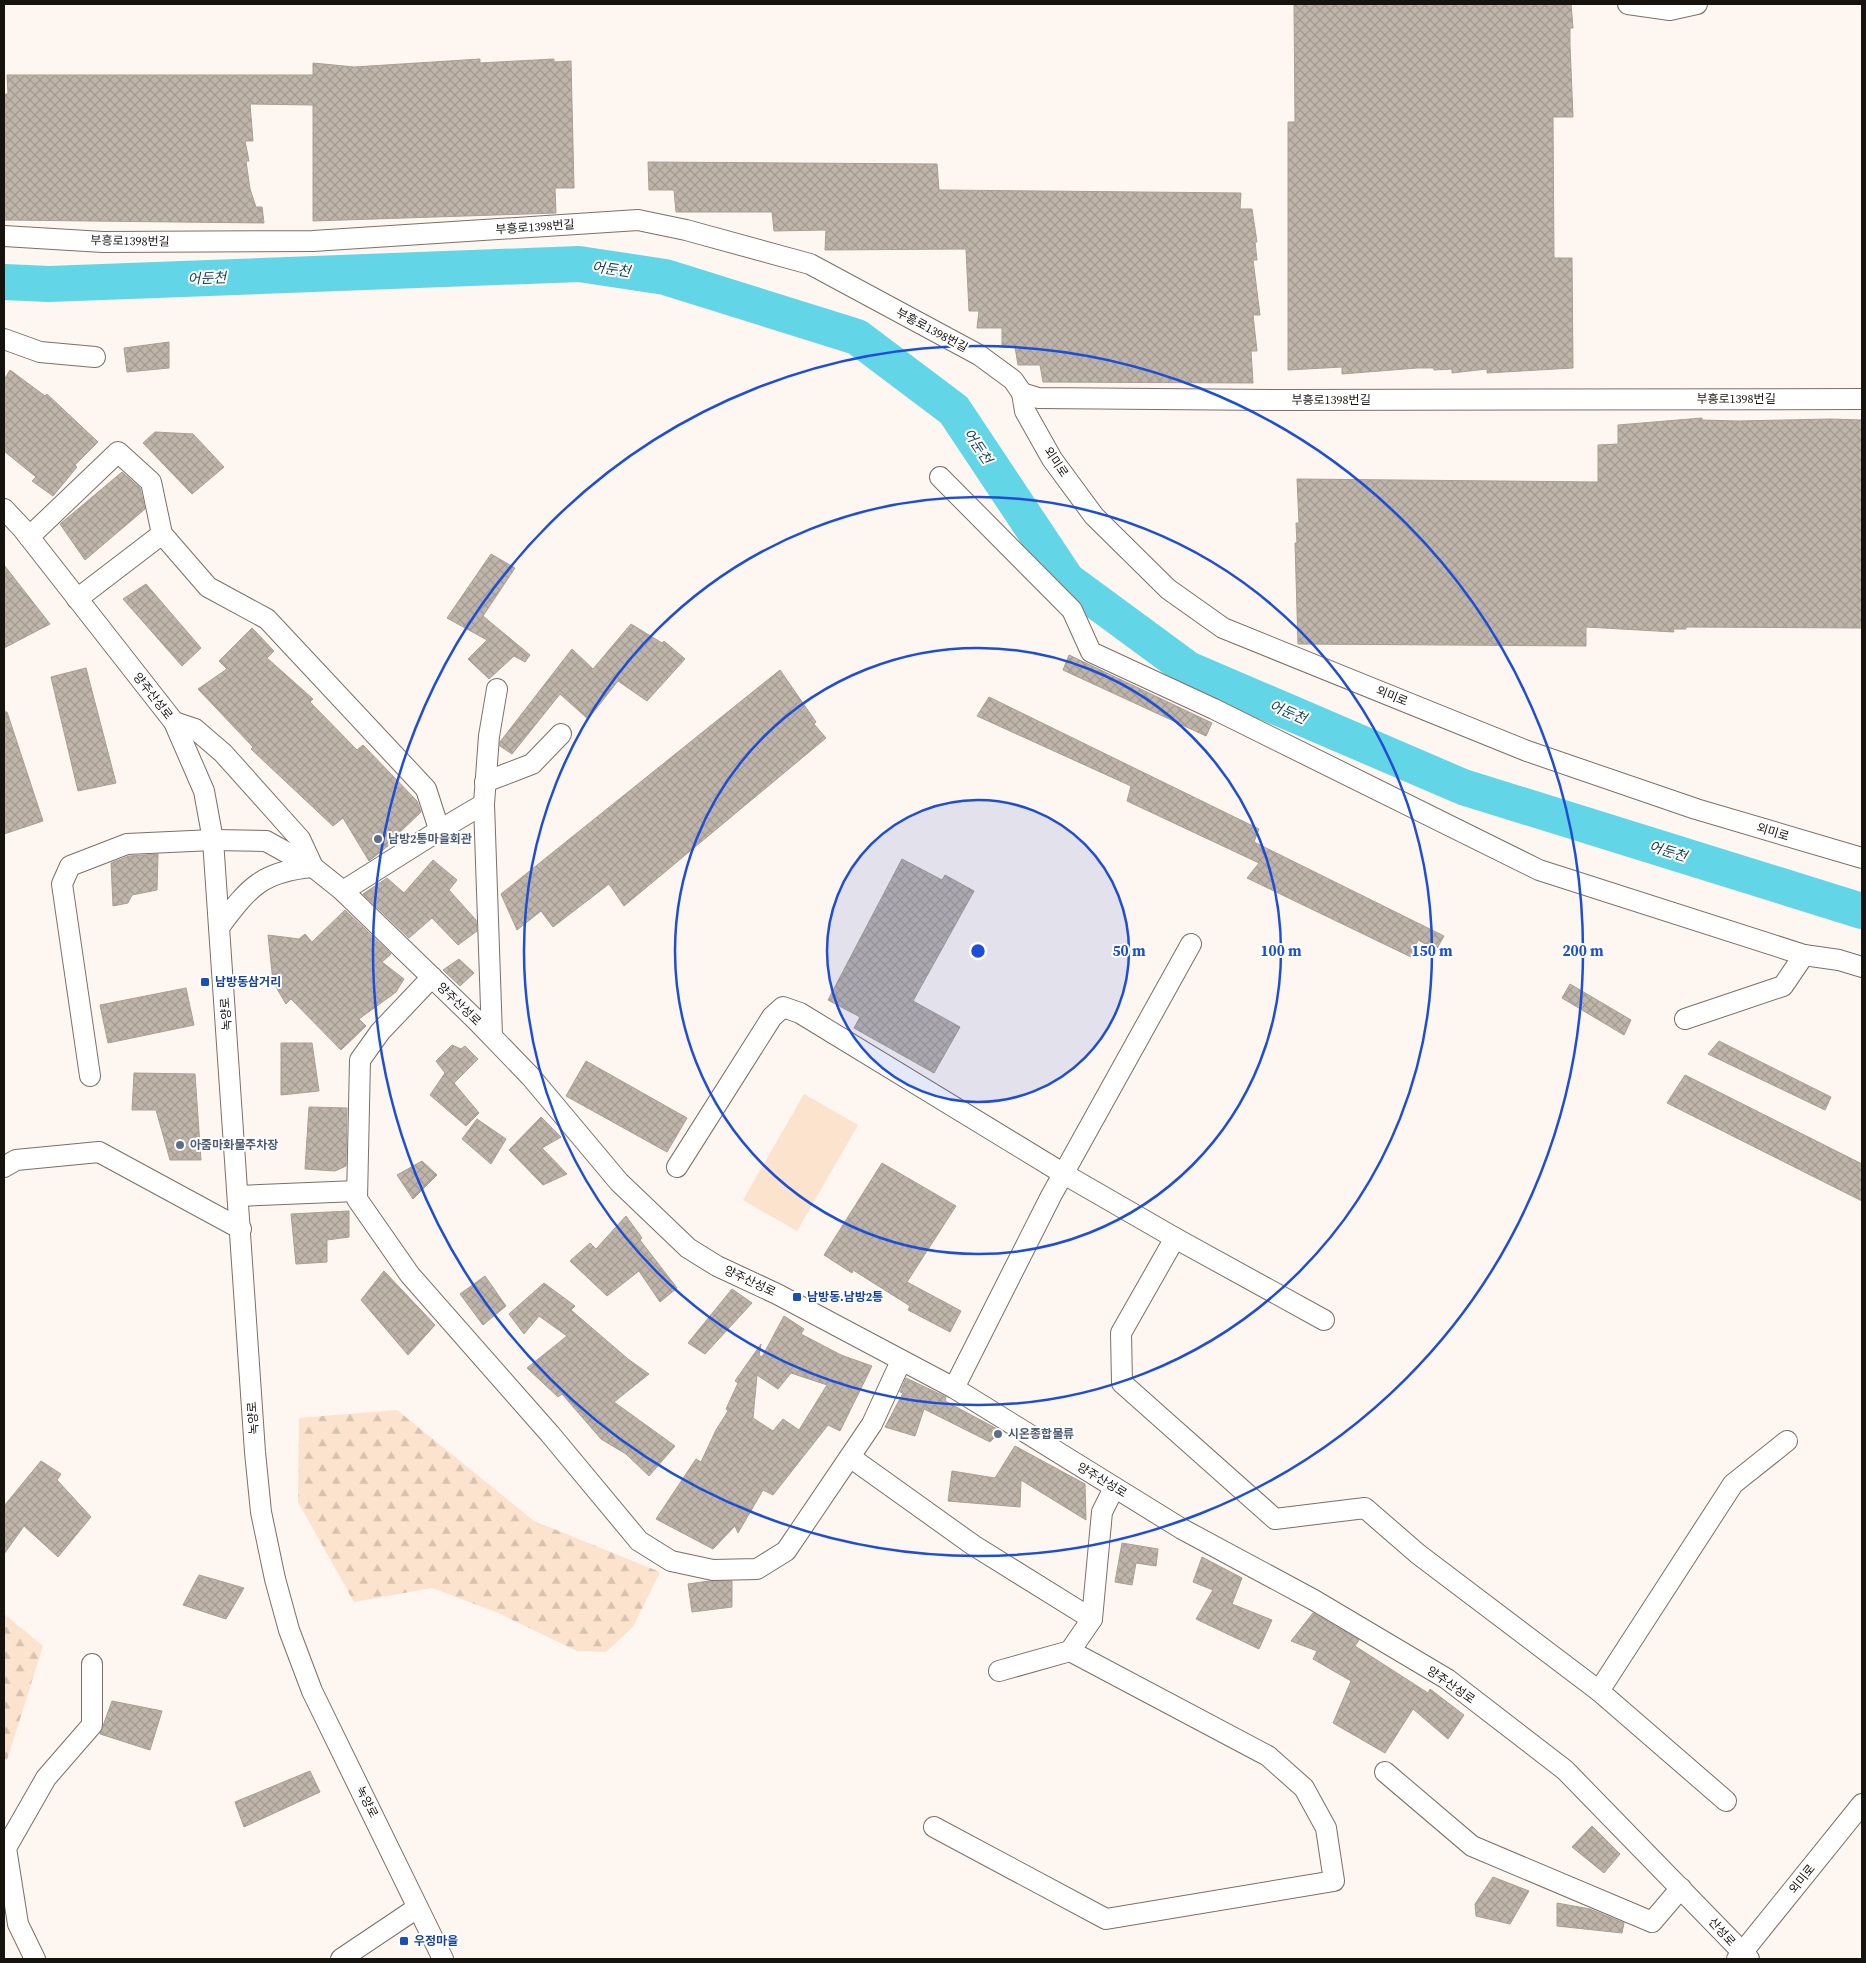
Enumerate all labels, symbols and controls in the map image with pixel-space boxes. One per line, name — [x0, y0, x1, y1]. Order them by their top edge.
street label: 부흥로1398번길 — [495, 216, 575, 238]
street label: 부흥로1398번길 — [90, 232, 170, 250]
water label: 어둔천 — [590, 256, 633, 282]
water label: 어둔천 — [187, 267, 228, 289]
street label: 부흥로1398번길 — [893, 304, 971, 356]
street label: 부흥로1398번길 — [1696, 391, 1776, 407]
street label: 부흥로1398번길 — [1291, 392, 1371, 408]
water label: 어둔천 — [959, 424, 998, 469]
street label: 외미로 — [1040, 444, 1072, 480]
street label: 양주산성로 — [130, 669, 176, 723]
street label: 외미로 — [1374, 682, 1410, 710]
water label: 어둔천 — [1266, 695, 1311, 729]
street label: 외미로 — [1755, 820, 1791, 844]
place label: 남방2통마을회관 — [388, 831, 472, 847]
marker: 남방2통마을회관 — [372, 833, 384, 845]
water label: 어둔천 — [1647, 836, 1690, 867]
text: 50 m — [1112, 940, 1146, 961]
text: 100 m — [1260, 940, 1302, 961]
text: 150 m — [1411, 940, 1453, 961]
text: 200 m — [1562, 940, 1604, 961]
centre of rings — [969, 942, 987, 960]
place label: 남방동삼거리 — [215, 974, 281, 990]
marker: 남방동삼거리 — [199, 976, 211, 988]
street label: 양주산성로 — [434, 979, 484, 1029]
street label: 녹양로 — [217, 997, 235, 1031]
place label: 아줌마화물주차장 — [190, 1137, 278, 1153]
marker: 아줌마화물주차장 — [174, 1139, 186, 1151]
street label: 양주산성로 — [722, 1262, 778, 1300]
place label: 남방동.남방2통 — [807, 1289, 883, 1305]
marker: 남방동.남방2통 — [791, 1291, 803, 1303]
street label: 녹양로 — [244, 1401, 262, 1435]
place label: 시온종합물류 — [1008, 1426, 1074, 1442]
marker: 시온종합물류 — [992, 1428, 1004, 1440]
street label: 양주산성로 — [1074, 1459, 1130, 1501]
street label: 양주산성로 — [1424, 1663, 1478, 1707]
street label: 녹양로 — [352, 1784, 382, 1820]
street label: 외미로 — [1785, 1861, 1819, 1897]
street label: 산성로 — [1705, 1914, 1739, 1950]
place label: 우정마을 — [414, 1933, 458, 1949]
marker: 우정마을 — [398, 1935, 410, 1947]

